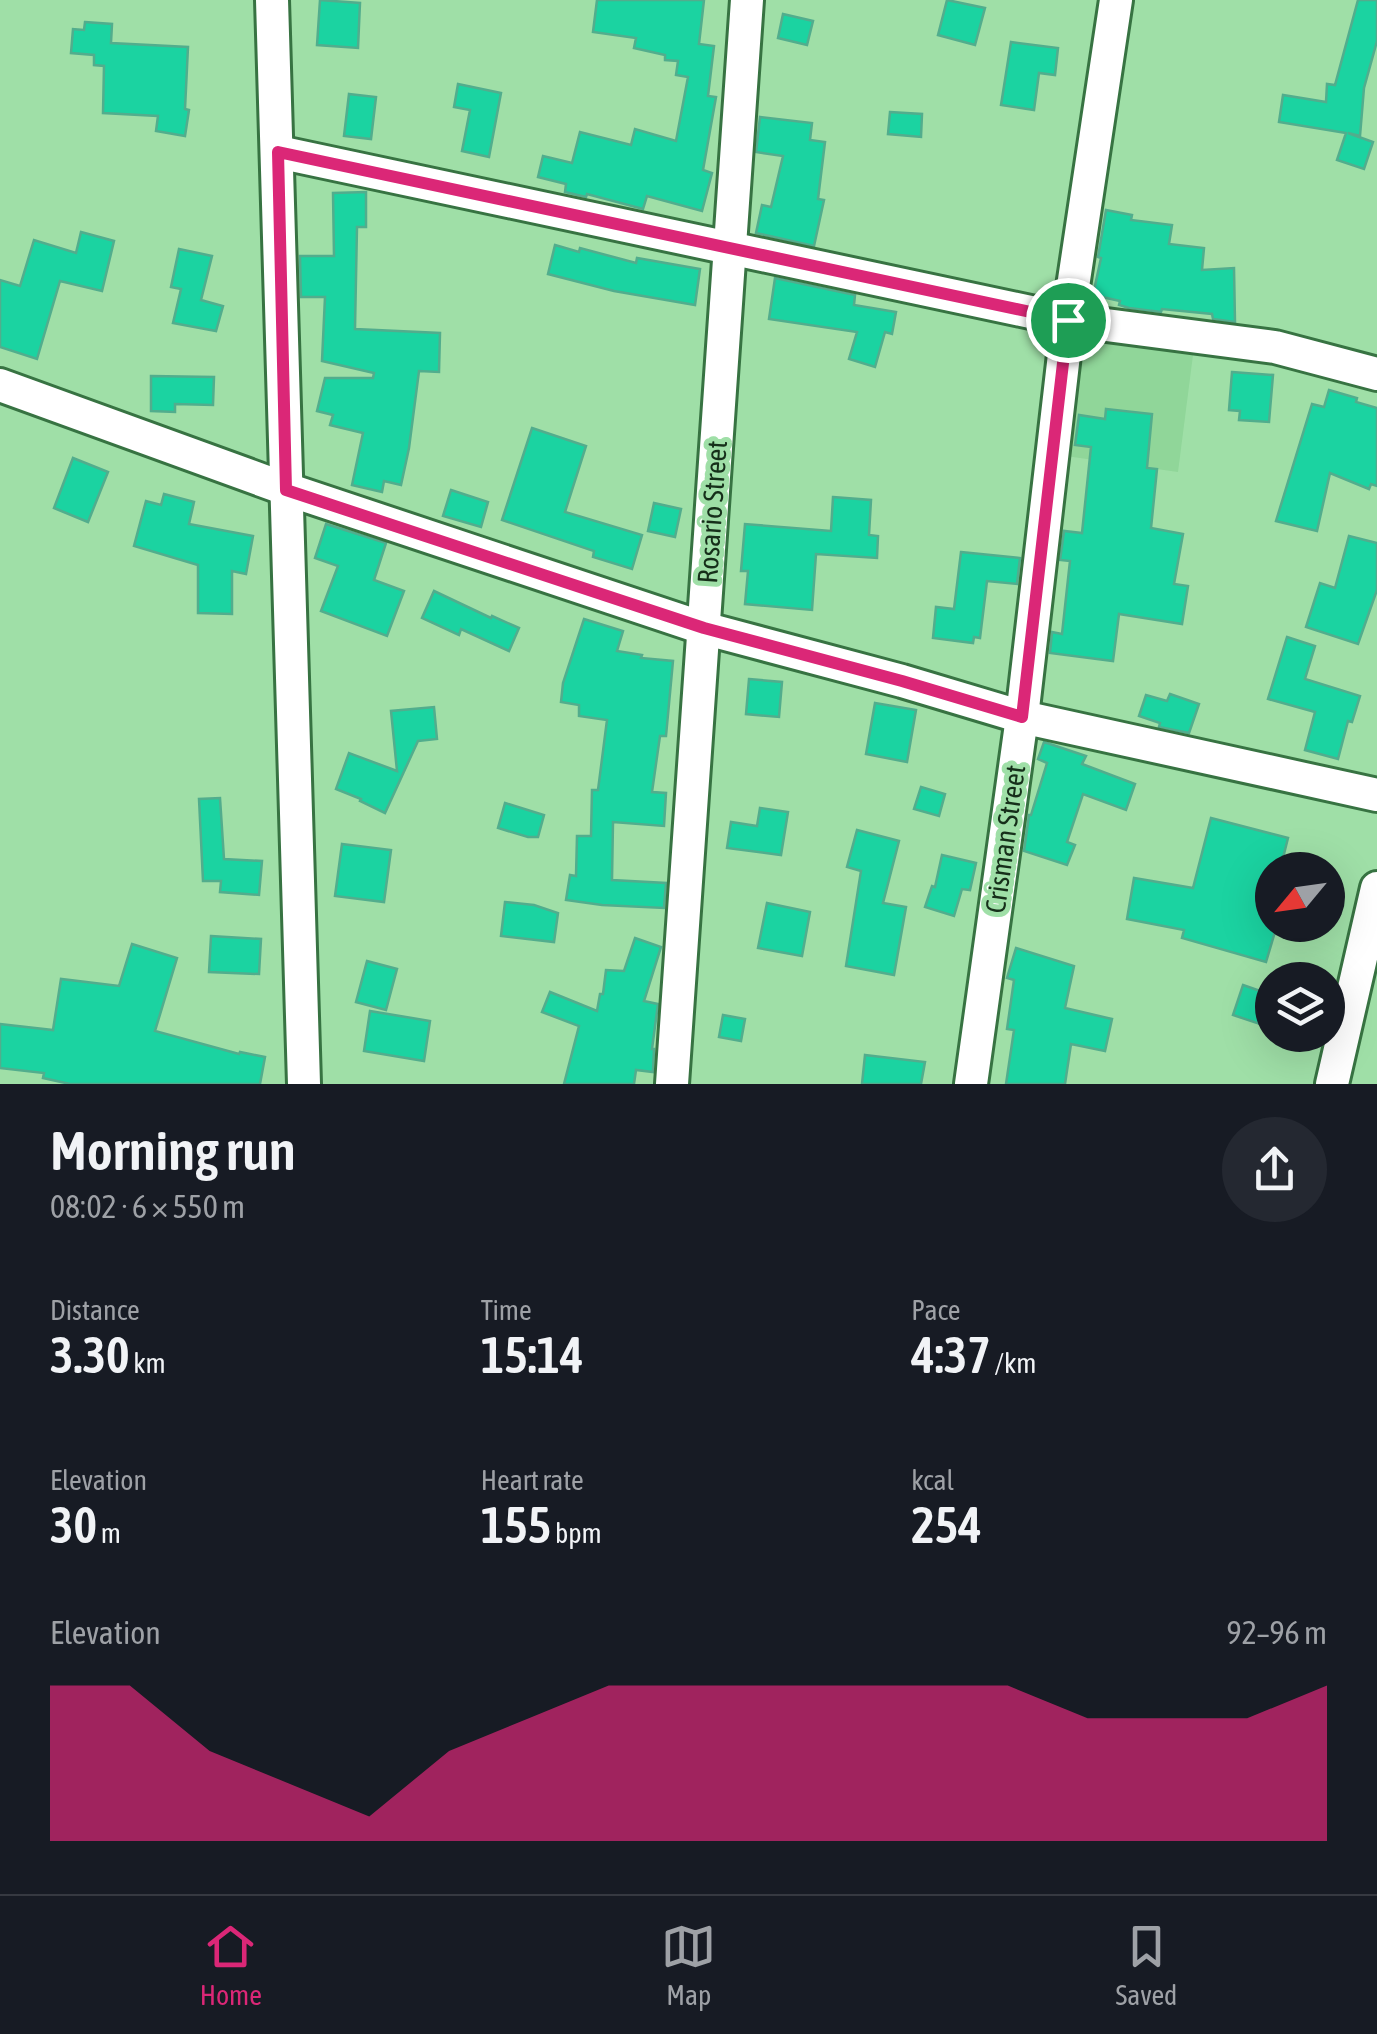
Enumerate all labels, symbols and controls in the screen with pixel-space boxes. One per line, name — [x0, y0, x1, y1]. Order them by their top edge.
pin — [1026, 278, 1111, 363]
icon: arrive — [1041, 293, 1096, 348]
street label: Rosario Street — [691, 439, 733, 585]
street label: Crisman Street — [979, 763, 1031, 915]
north arrow — [1255, 852, 1345, 942]
map controls — [1255, 852, 1345, 1052]
button: layers — [1255, 962, 1345, 1052]
button: share — [1222, 1117, 1327, 1222]
text: Morning run — [50, 1119, 296, 1182]
text: 08:02 · 6 × 550 m — [50, 1188, 245, 1225]
text: Distance — [50, 1294, 140, 1326]
text: Time — [481, 1294, 532, 1326]
text: Pace — [911, 1294, 961, 1326]
text: 3.30 — [50, 1326, 129, 1384]
text: 15:14 — [481, 1326, 584, 1384]
text: 4:37 — [911, 1326, 991, 1384]
text: km — [129, 1347, 166, 1379]
text: /km — [991, 1347, 1037, 1379]
text: Elevation — [50, 1464, 147, 1496]
text: Heart rate — [481, 1464, 584, 1496]
text: kcal — [911, 1464, 954, 1496]
text: 30 — [50, 1496, 97, 1554]
text: 155 — [481, 1496, 551, 1554]
text: 254 — [911, 1496, 982, 1554]
text: m — [97, 1517, 121, 1549]
text: bpm — [551, 1517, 602, 1549]
text: Elevation — [50, 1614, 161, 1651]
text: 92–96 m — [1227, 1614, 1327, 1651]
tab: Home — [200, 1919, 262, 2011]
tab: Map — [661, 1919, 716, 2011]
tab: Saved — [1115, 1919, 1177, 2011]

